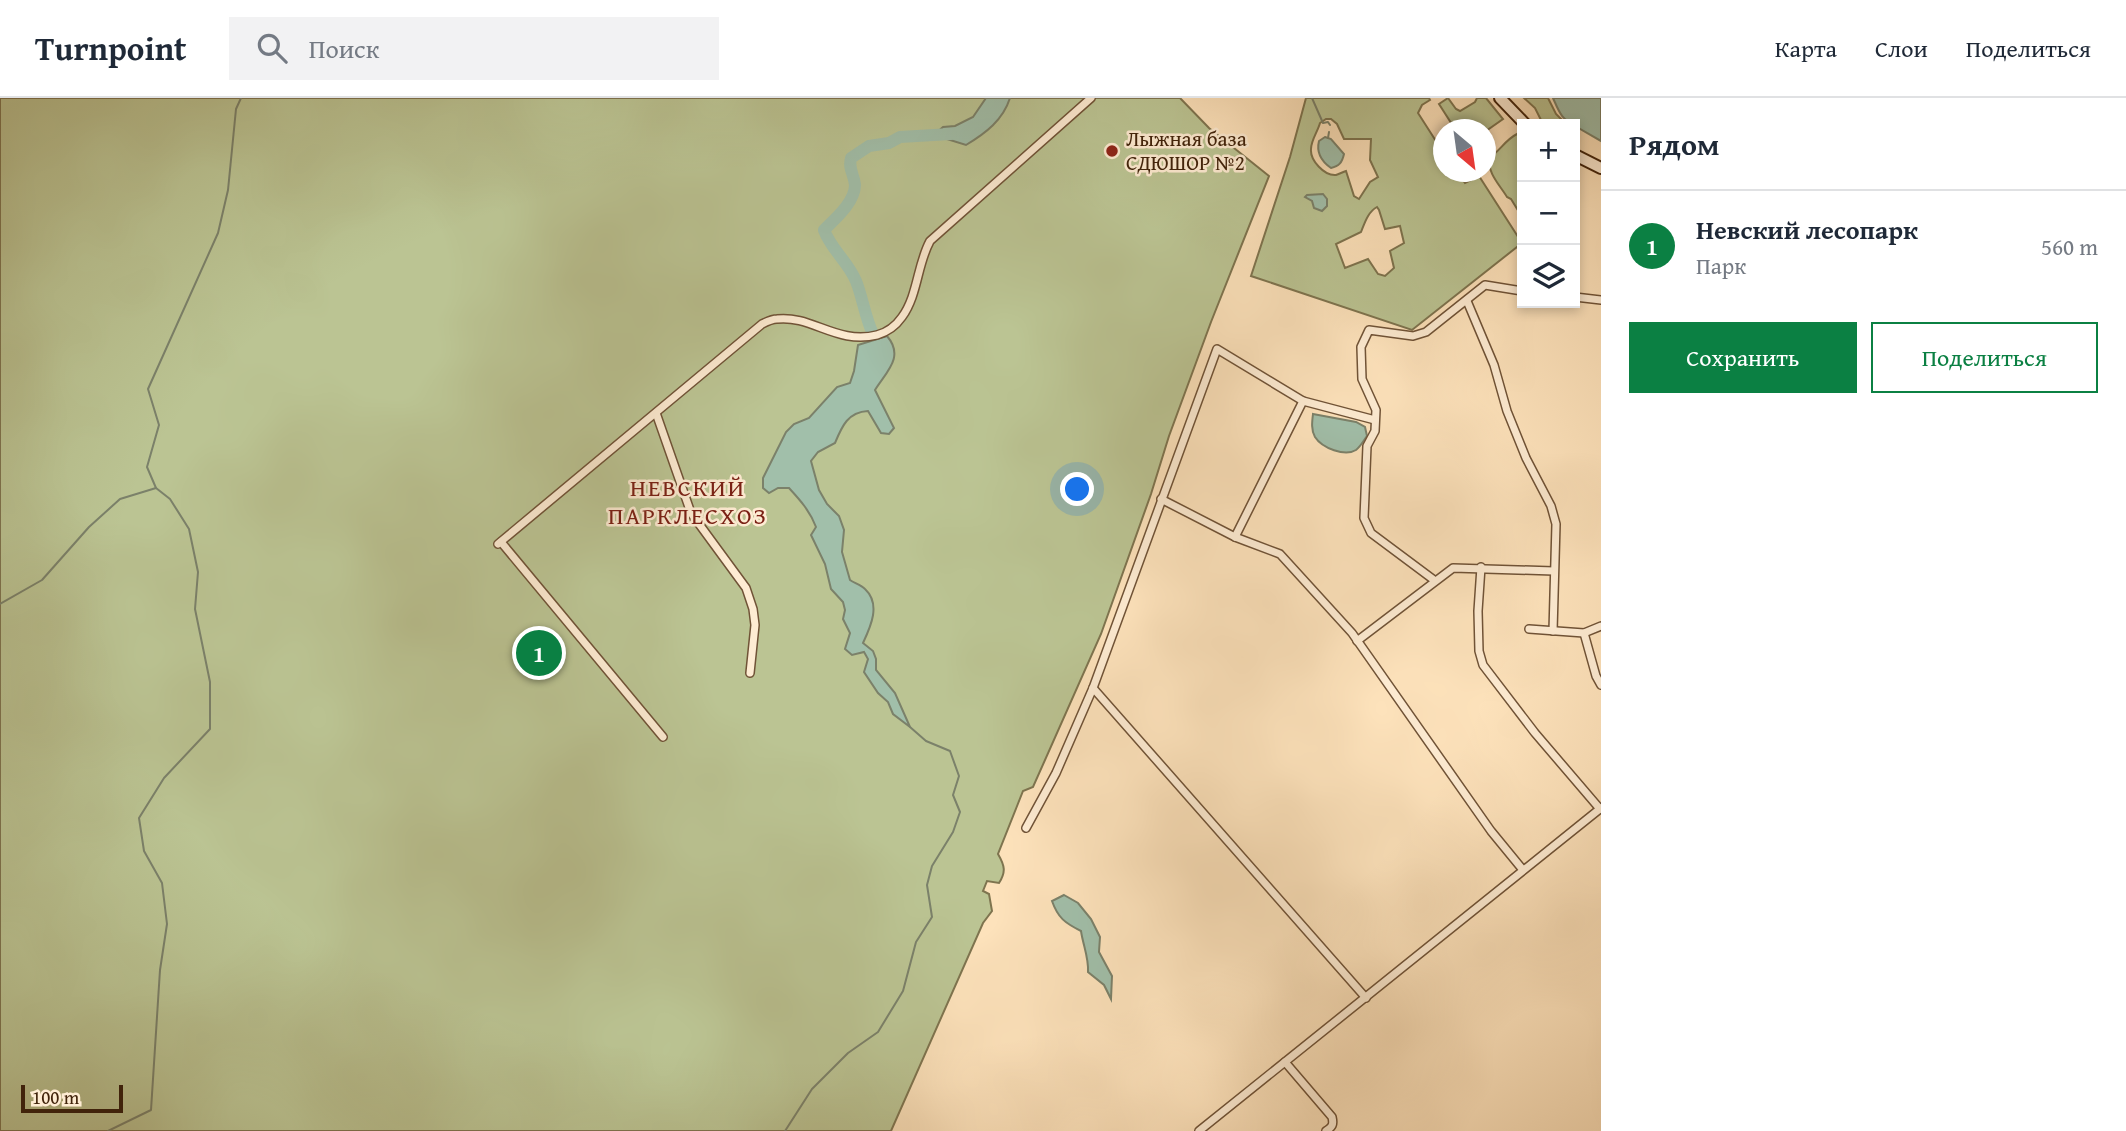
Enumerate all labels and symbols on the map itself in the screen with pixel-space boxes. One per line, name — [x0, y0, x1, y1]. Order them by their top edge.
north arrow — [1433, 119, 1496, 182]
place label: Лыжная база СДЮШОР №2 — [1126, 123, 1247, 178]
marker: Лыжная база СДЮШОР №2 — [1104, 143, 1120, 159]
district label: НЕВСКИЙ ПАРКЛЕСХОЗ — [608, 470, 768, 533]
your location — [1060, 472, 1094, 506]
pin: 1 — [516, 627, 562, 679]
scale bar — [21, 1082, 122, 1114]

